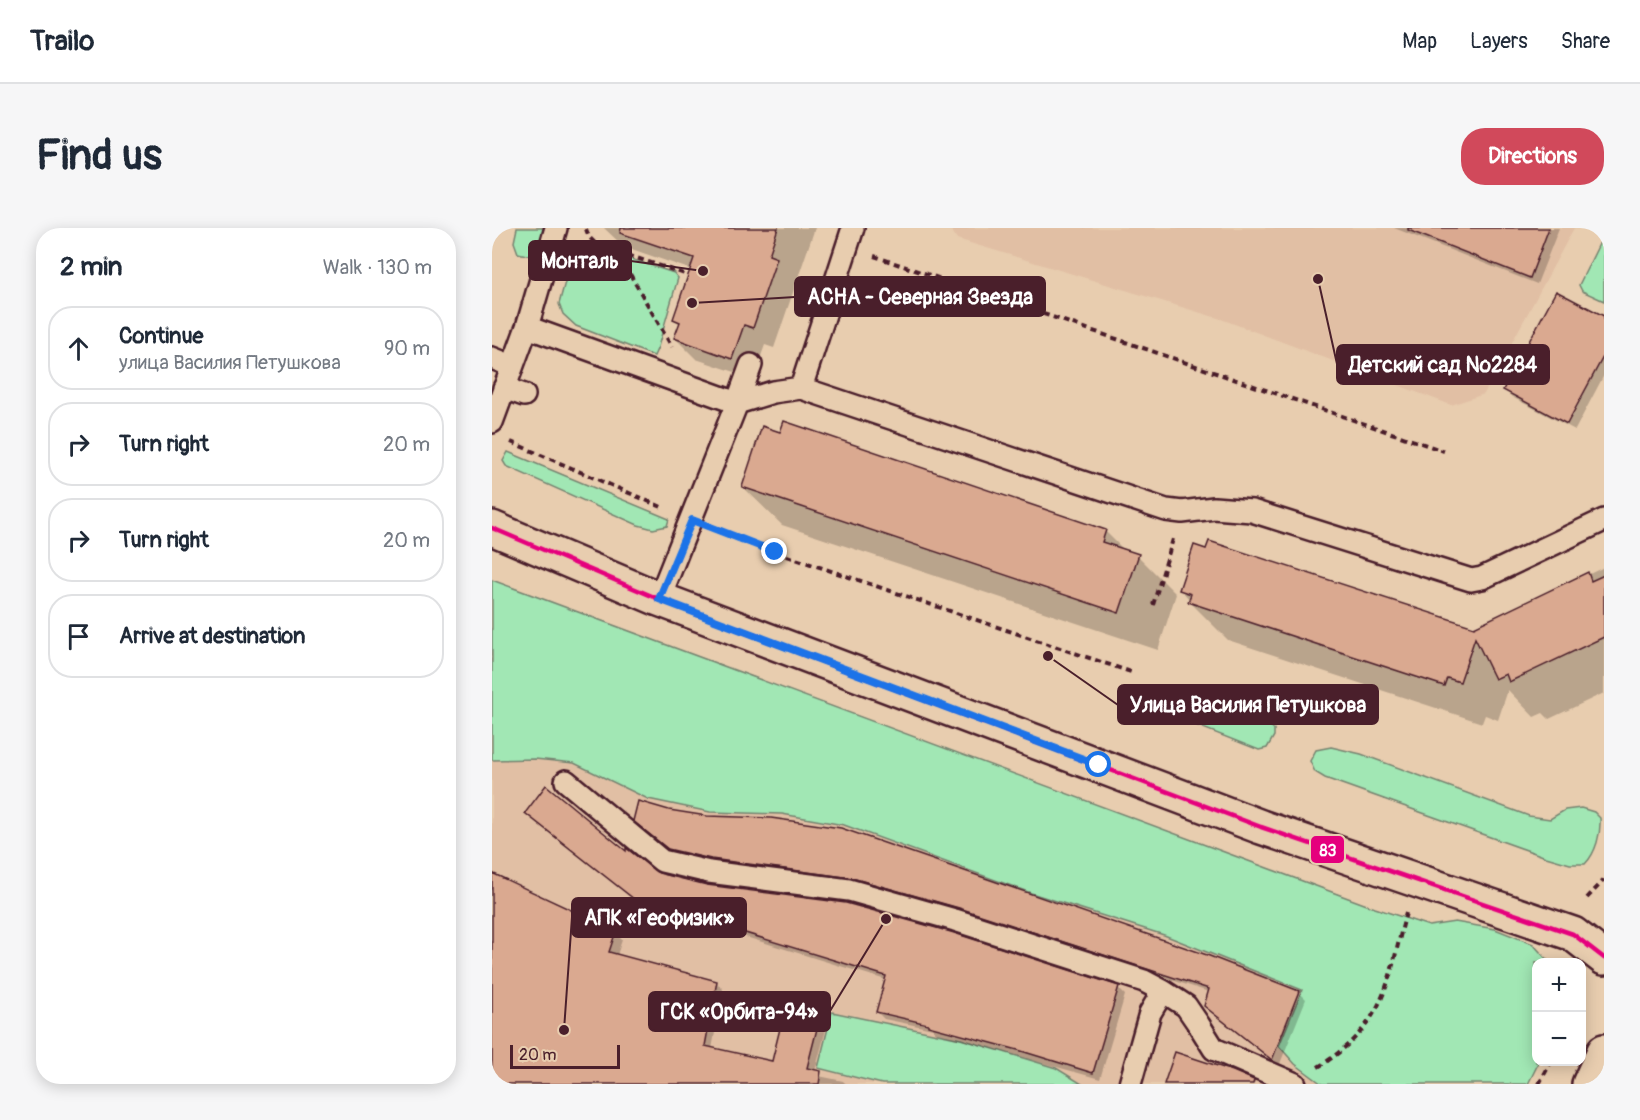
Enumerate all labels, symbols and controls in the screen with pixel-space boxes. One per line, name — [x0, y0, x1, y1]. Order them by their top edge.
text: Trailo — [30, 24, 94, 59]
text: Map — [1402, 28, 1437, 55]
text: Layers — [1470, 28, 1528, 55]
text: Share — [1561, 28, 1610, 55]
button: Directions — [1461, 128, 1604, 185]
text: Find us — [36, 130, 162, 182]
callout: Монталь — [529, 241, 631, 280]
text: Монталь — [541, 248, 619, 275]
text: 2 min — [60, 251, 122, 283]
text: Walk · 130 m — [323, 255, 432, 280]
callout: АСНА - Северная Звезда — [795, 277, 1045, 316]
text: АСНА - Северная Звезда — [807, 284, 1033, 311]
text: Continue — [119, 322, 203, 350]
icon: ahead — [62, 332, 95, 365]
text: 90 m — [384, 336, 430, 361]
callout: Детский сад №2284 — [1337, 345, 1549, 384]
text: улица Василия Петушкова — [119, 350, 341, 375]
text: Детский сад №2284 — [1347, 352, 1538, 379]
icon: right — [62, 428, 95, 461]
text: Turn right — [119, 430, 209, 458]
text: 20 m — [383, 432, 430, 457]
icon: right — [62, 524, 95, 557]
text: Turn right — [119, 526, 209, 554]
text: 20 m — [383, 528, 430, 553]
route end — [761, 538, 787, 564]
icon: arrive — [62, 620, 95, 653]
text: Arrive at destination — [119, 622, 305, 650]
callout: Улица Василия Петушкова — [1118, 685, 1378, 724]
text: Улица Василия Петушкова — [1130, 692, 1366, 719]
route start — [1085, 751, 1111, 777]
line badge: 83 — [1310, 835, 1345, 864]
text: 83 — [1320, 841, 1337, 861]
callout: АПК «Геофизик» — [572, 898, 746, 937]
text: АПК «Геофизик» — [584, 905, 734, 932]
map controls — [1532, 958, 1586, 1066]
button: + — [1532, 958, 1586, 1012]
callout: ГСК «Орбита-94» — [649, 992, 830, 1031]
text: ГСК «Орбита-94» — [660, 999, 818, 1026]
button: − — [1532, 1012, 1586, 1066]
scale bar — [510, 1042, 620, 1070]
text: 20 m — [519, 1045, 557, 1065]

